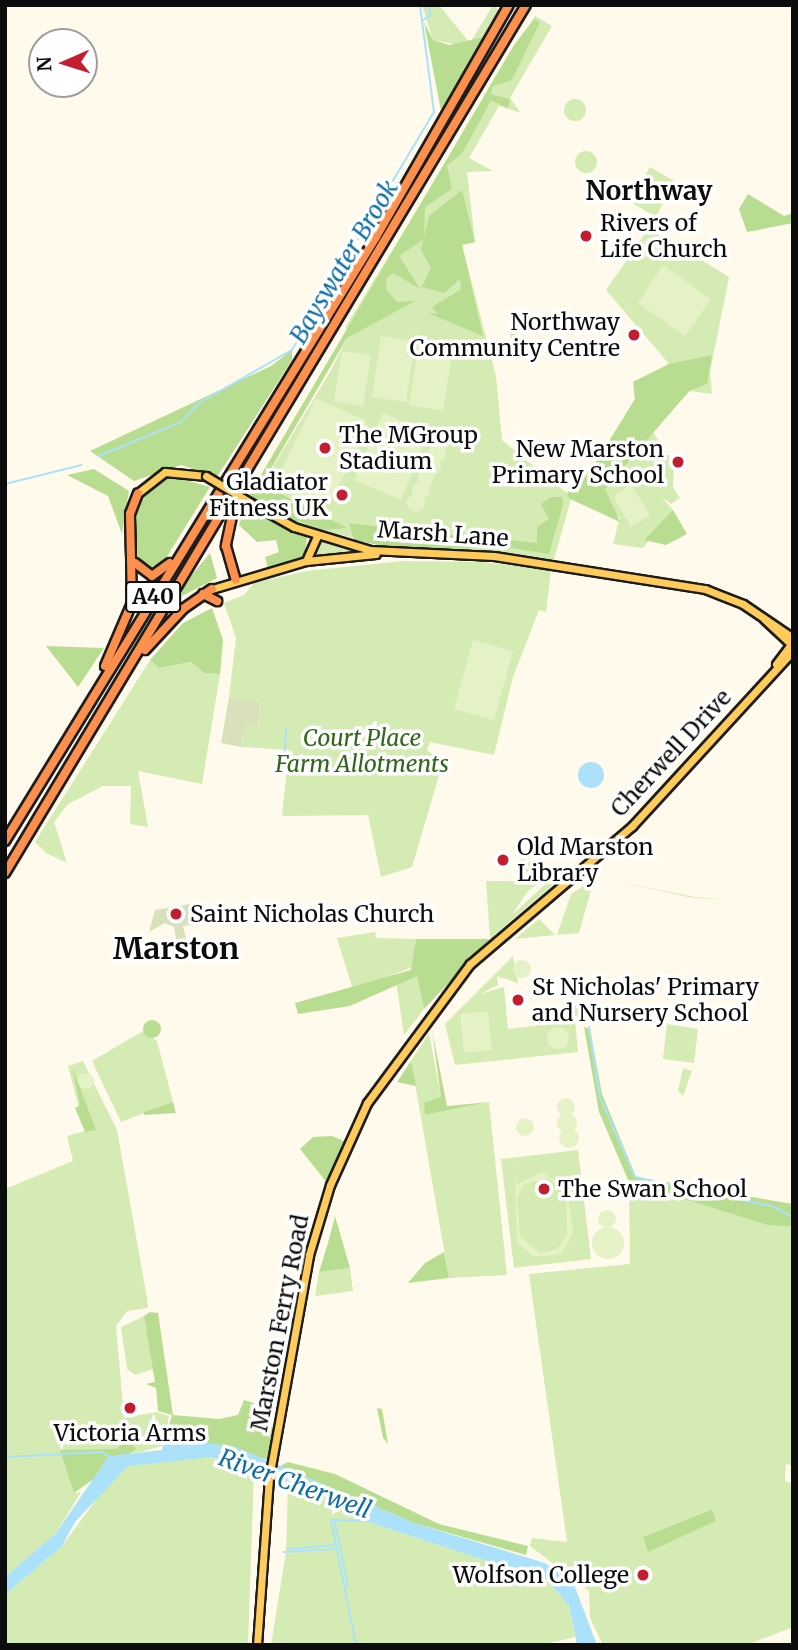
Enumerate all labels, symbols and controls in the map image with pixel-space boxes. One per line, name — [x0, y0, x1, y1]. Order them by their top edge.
north arrow — [28, 28, 98, 98]
text: N — [32, 56, 56, 72]
water label: Bayswater Brook — [284, 175, 404, 349]
district label: Northway — [586, 175, 712, 207]
place label: Rivers of Life Church — [600, 209, 728, 263]
marker: Rivers of Life Church — [578, 228, 594, 244]
place label: Northway Community Centre — [410, 308, 620, 362]
marker: Northway Community Centre — [626, 327, 642, 343]
place label: The MGroup Stadium — [339, 421, 478, 475]
place label: New Marston Primary School — [492, 435, 664, 489]
marker: The MGroup Stadium — [317, 440, 333, 456]
marker: New Marston Primary School — [670, 454, 686, 470]
place label: Gladiator Fitness UK — [209, 468, 328, 522]
marker: Gladiator Fitness UK — [334, 487, 350, 503]
street label: Marsh Lane — [377, 516, 509, 552]
road number: A40 — [125, 580, 181, 614]
street label: Cherwell Drive — [605, 684, 737, 822]
park label: Court Place Farm Allotments — [275, 724, 449, 778]
place label: Old Marston Library — [517, 833, 653, 887]
marker: Old Marston Library — [495, 852, 511, 868]
place label: Saint Nicholas Church — [190, 900, 434, 928]
marker: Saint Nicholas Church — [168, 906, 184, 922]
district label: Marston — [113, 930, 239, 966]
place label: St Nicholas' Primary and Nursery School — [532, 973, 759, 1027]
marker: St Nicholas' Primary and Nursery School — [510, 992, 526, 1008]
place label: The Swan School — [558, 1175, 747, 1203]
marker: The Swan School — [536, 1181, 552, 1197]
street label: Marston Ferry Road — [245, 1212, 315, 1434]
marker: Victoria Arms — [122, 1400, 138, 1416]
place label: Victoria Arms — [54, 1419, 206, 1447]
water label: River Cherwell — [215, 1443, 375, 1525]
place label: Wolfson College — [453, 1561, 629, 1589]
marker: Wolfson College — [635, 1567, 651, 1583]

